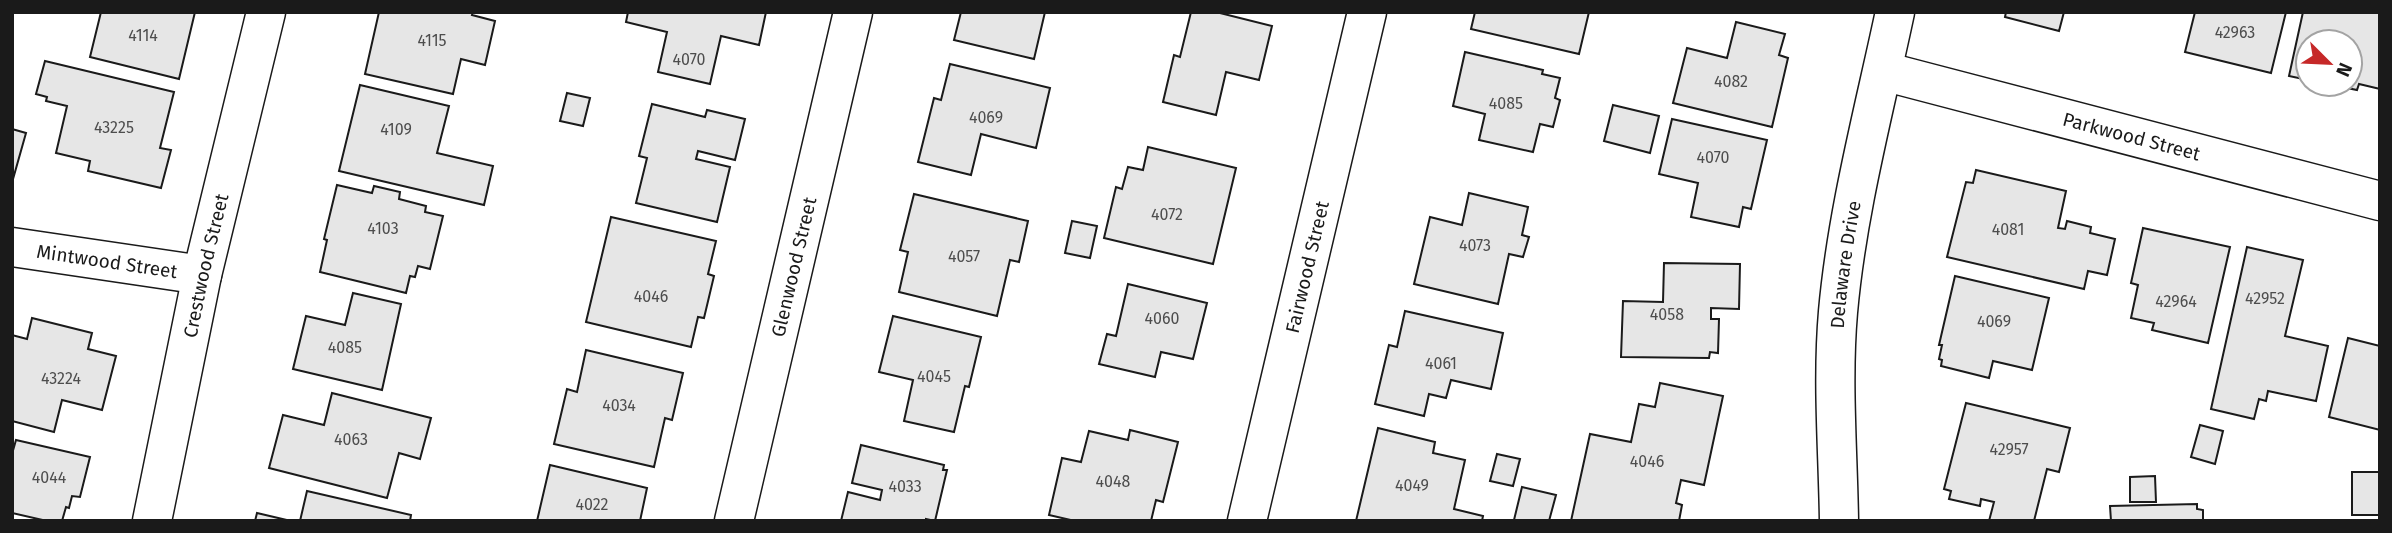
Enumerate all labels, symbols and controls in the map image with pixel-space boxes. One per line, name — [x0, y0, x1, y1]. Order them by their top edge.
house number: 42963 — [2215, 23, 2255, 42]
house number: 4114 — [128, 26, 158, 45]
north arrow — [2294, 28, 2364, 98]
house number: 4115 — [417, 31, 447, 50]
house number: 4070 — [673, 50, 706, 69]
text: N — [2331, 59, 2357, 80]
house number: 4082 — [1714, 72, 1748, 91]
house number: 4085 — [1489, 94, 1523, 113]
street label: Parkwood Street — [2060, 107, 2203, 165]
house number: 4069 — [969, 108, 1003, 127]
house number: 43225 — [94, 118, 134, 137]
house number: 4109 — [380, 120, 412, 139]
house number: 4070 — [1697, 148, 1730, 167]
street label: Crestwood Street — [178, 191, 233, 340]
street label: Glenwood Street — [766, 195, 821, 339]
street label: Fairwood Street — [1280, 198, 1334, 335]
street label: Delaware Drive — [1825, 199, 1865, 329]
house number: 4072 — [1151, 205, 1183, 224]
house number: 4103 — [367, 219, 399, 238]
house number: 4081 — [1992, 220, 2024, 239]
house number: 4073 — [1459, 236, 1491, 255]
street label: Mintwood Street — [35, 239, 179, 283]
house number: 4057 — [948, 247, 980, 266]
house number: 4046 — [634, 287, 668, 306]
house number: 42952 — [2245, 289, 2285, 308]
house number: 42964 — [2155, 292, 2197, 311]
house number: 4058 — [1650, 305, 1684, 324]
house number: 4060 — [1145, 309, 1180, 328]
house number: 4069 — [1977, 312, 2011, 331]
house number: 4085 — [328, 338, 362, 357]
house number: 4061 — [1425, 354, 1457, 373]
house number: 4045 — [917, 367, 951, 386]
house number: 43224 — [41, 369, 81, 388]
house number: 4034 — [602, 396, 636, 415]
house number: 4063 — [334, 430, 368, 449]
house number: 42957 — [1989, 440, 2029, 459]
house number: 4046 — [1630, 452, 1664, 471]
house number: 4044 — [32, 468, 67, 487]
house number: 4048 — [1096, 472, 1131, 491]
house number: 4049 — [1395, 476, 1429, 495]
house number: 4033 — [888, 477, 922, 496]
house number: 4022 — [575, 495, 609, 514]

